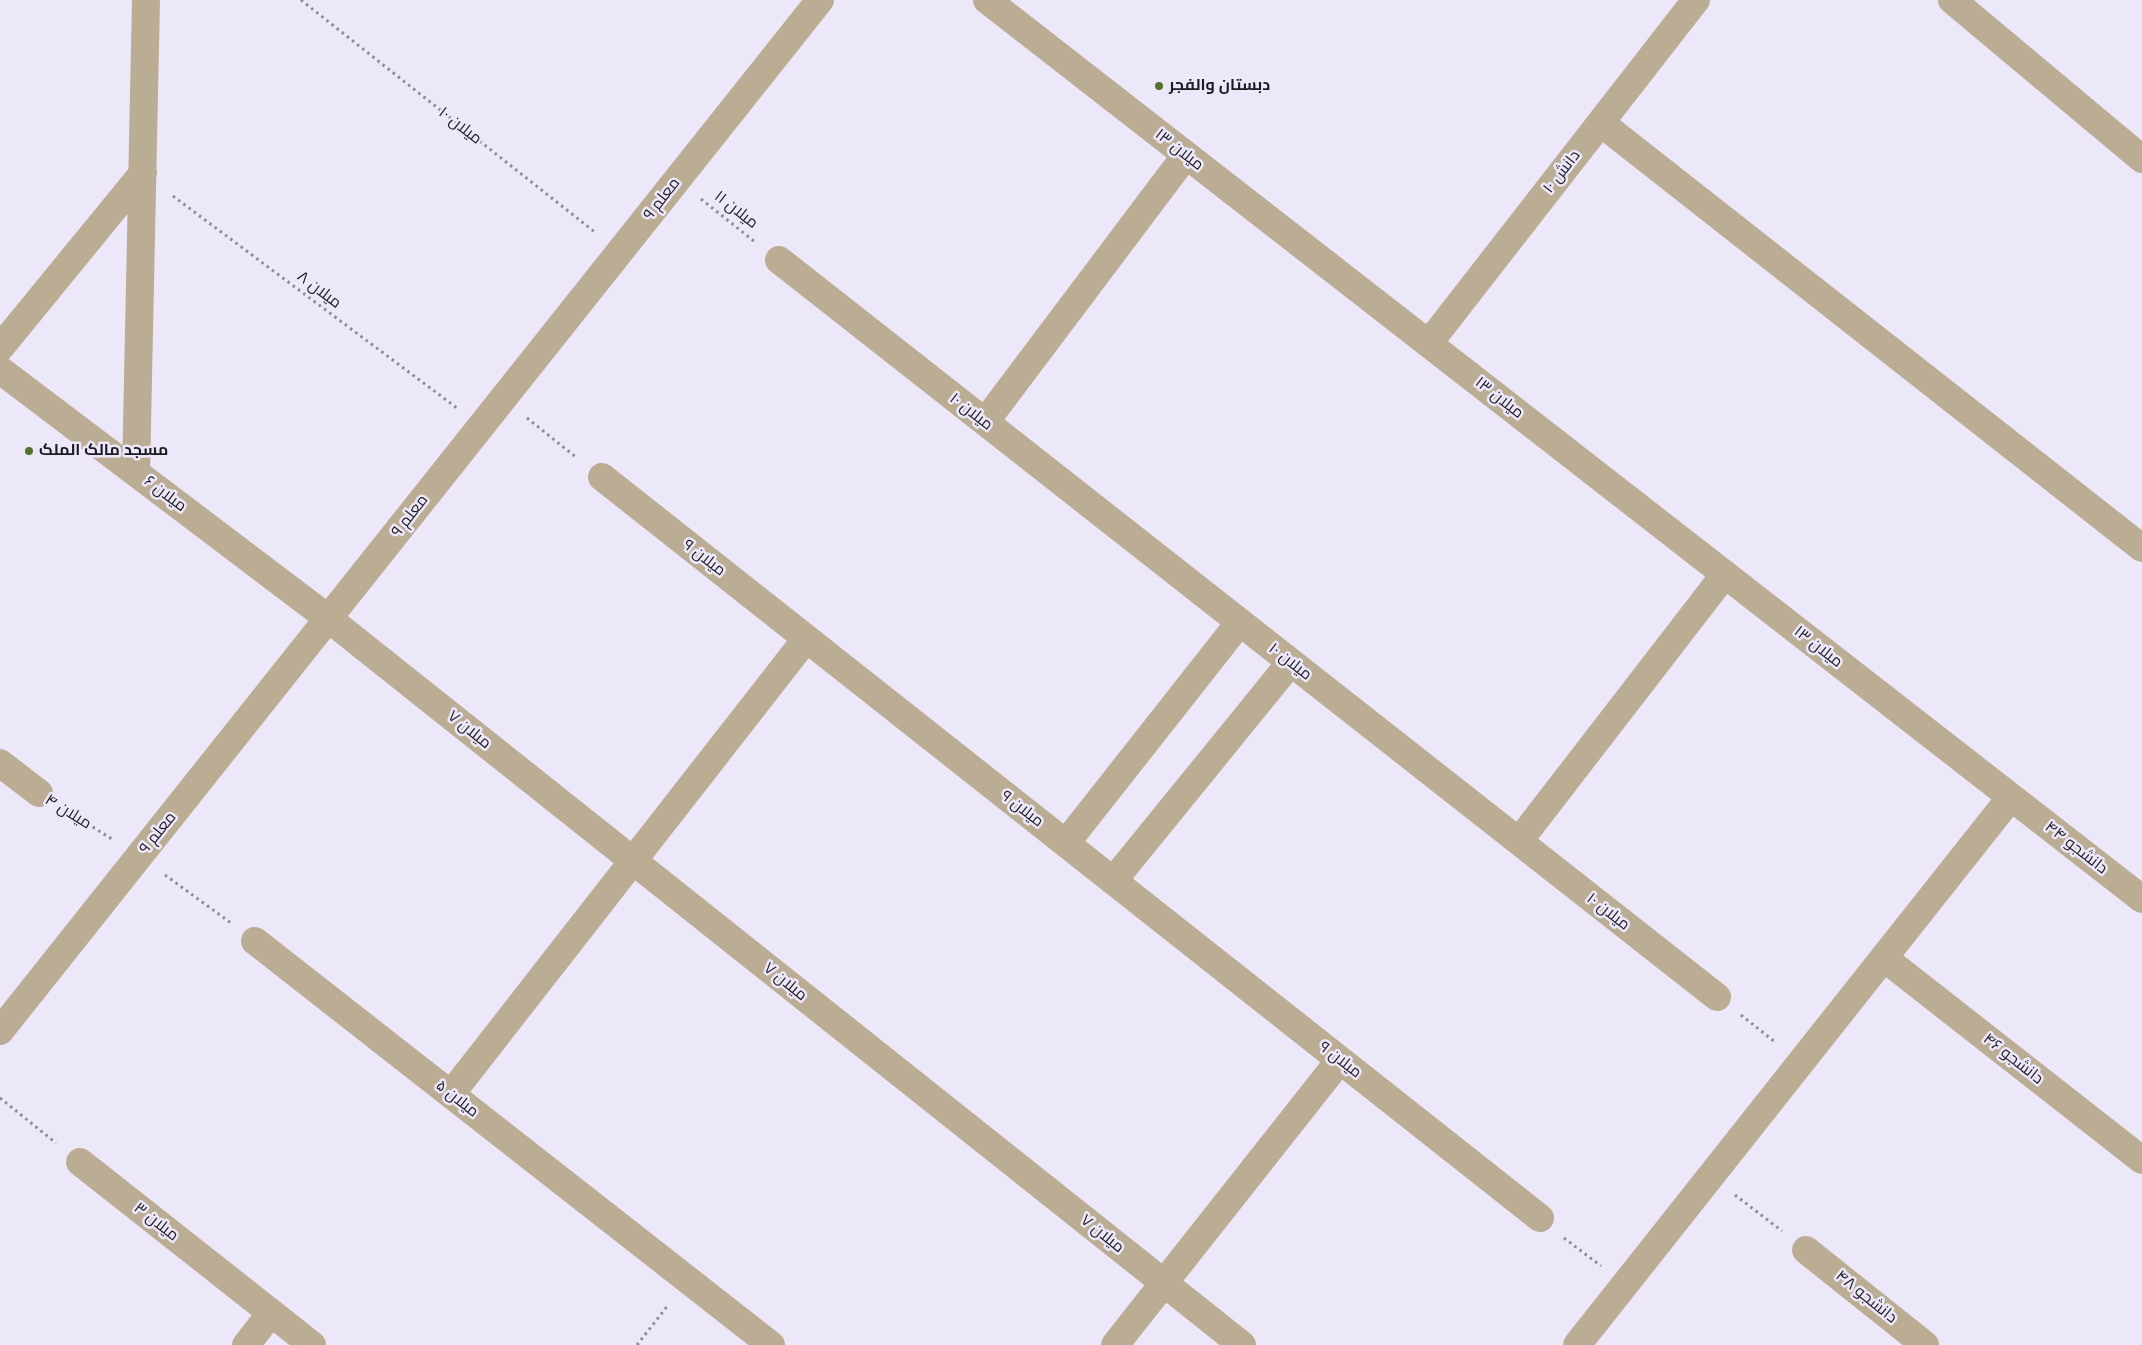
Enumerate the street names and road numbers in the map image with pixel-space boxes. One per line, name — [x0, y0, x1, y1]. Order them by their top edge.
street label: میلان ۱۰ — [435, 103, 485, 149]
street label: میلان ۱۳ — [1151, 125, 1207, 175]
street label: دانش ۱۰ — [1539, 147, 1585, 197]
street label: معلم ۹ — [640, 174, 684, 224]
street label: میلان ۱۱ — [710, 187, 762, 233]
street label: میلان ۸ — [293, 267, 345, 313]
street label: میلان ۱۳ — [1471, 373, 1527, 423]
street label: میلان ۱۰ — [946, 389, 996, 435]
street label: میلان ۶ — [140, 472, 190, 516]
street label: معلم ۹ — [388, 491, 432, 541]
street label: میلان ۹ — [679, 535, 729, 581]
street label: میلان ۱۳ — [1790, 622, 1846, 672]
street label: میلان ۱۰ — [1265, 639, 1315, 685]
street label: میلان ۷ — [443, 707, 495, 753]
street label: میلان ۹ — [997, 786, 1047, 832]
street label: میلان ۴ — [41, 790, 95, 834]
street label: معلم ۹ — [135, 808, 181, 858]
street label: دانشجو ۴۴ — [2041, 818, 2111, 878]
street label: میلان ۱۰ — [1583, 889, 1633, 935]
street label: میلان ۷ — [759, 959, 811, 1005]
street label: دانشجو ۴۶ — [1979, 1029, 2047, 1089]
street label: میلان ۹ — [1315, 1037, 1365, 1083]
street label: میلان ۵ — [432, 1076, 482, 1122]
street label: میلان ۳ — [130, 1199, 182, 1245]
street label: میلان ۷ — [1076, 1211, 1128, 1257]
street label: دانشجو ۴۸ — [1831, 1266, 1901, 1328]

